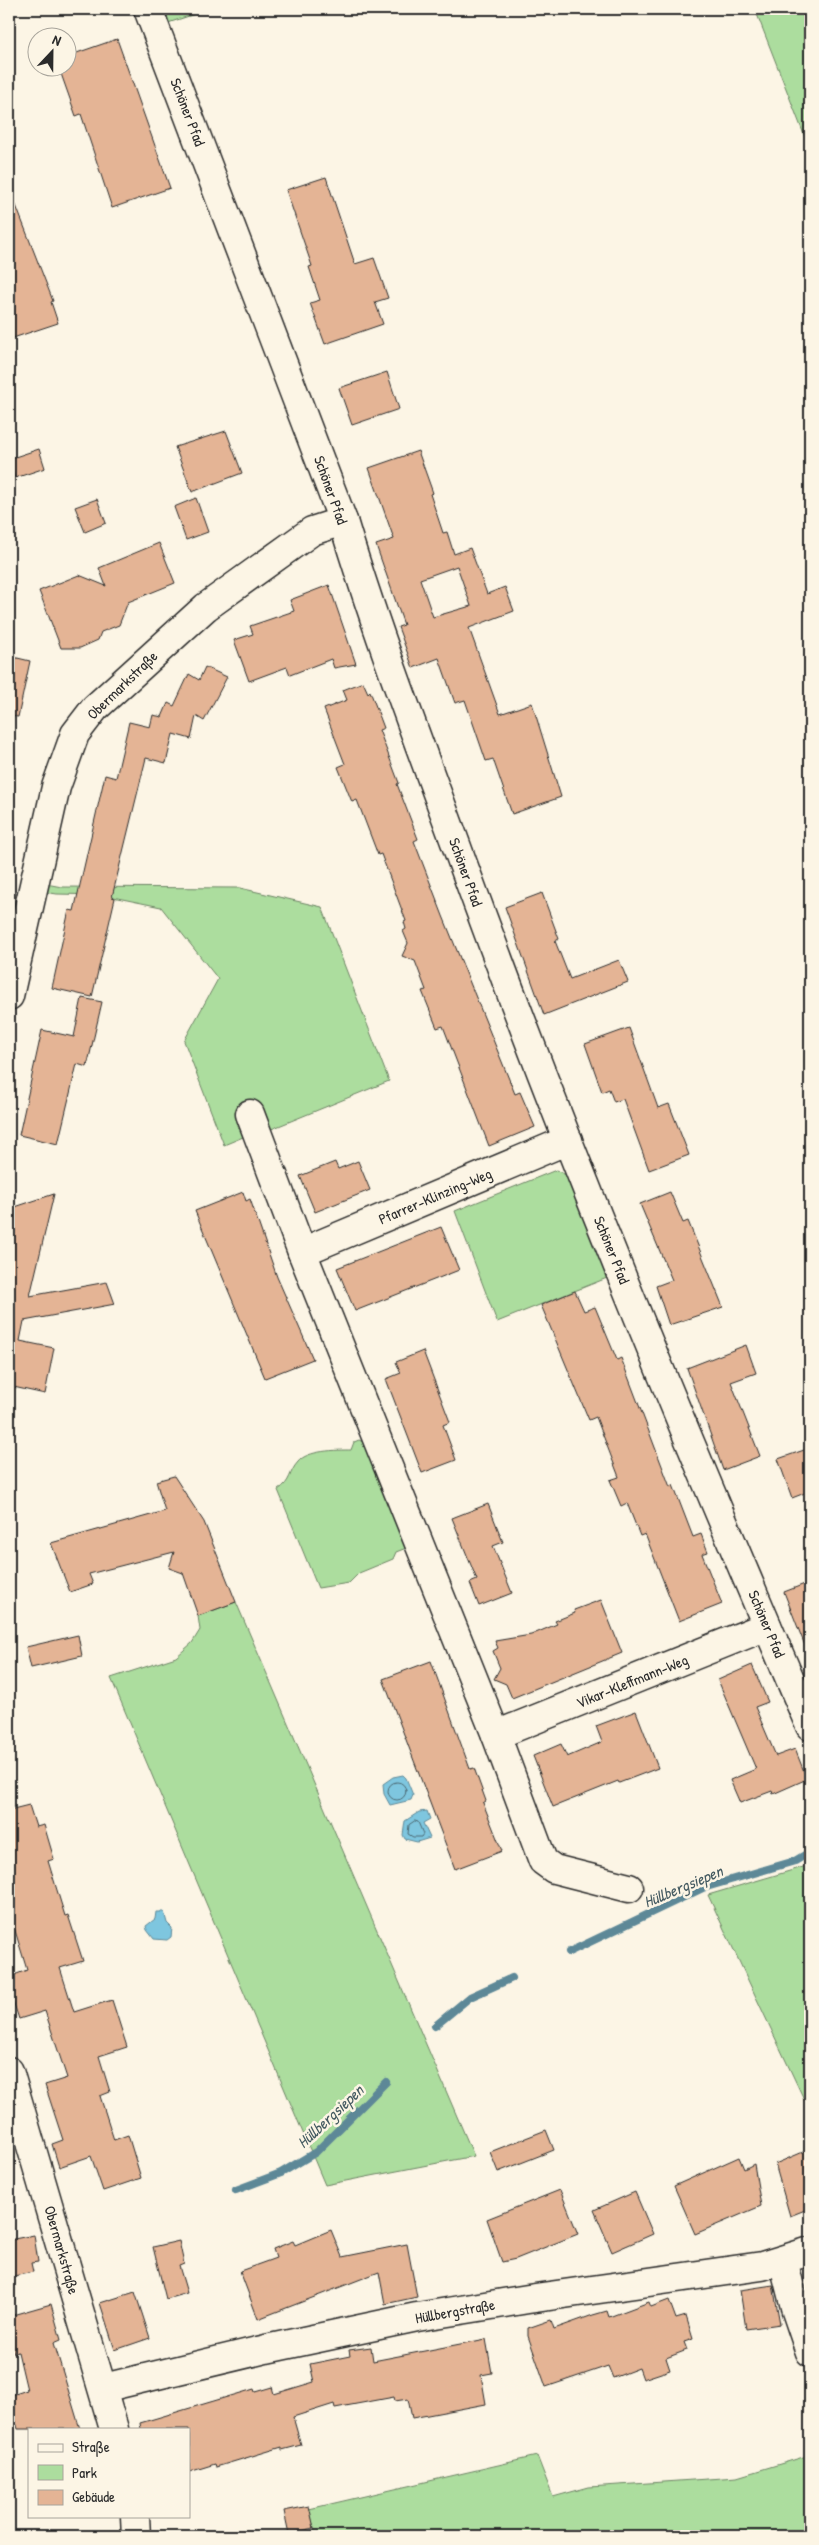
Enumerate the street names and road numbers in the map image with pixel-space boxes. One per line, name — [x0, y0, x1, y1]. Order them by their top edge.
street label: Schöner Pfad — [165, 75, 211, 149]
street label: Schöner Pfad — [309, 453, 353, 527]
street label: Obermarkstraße — [82, 646, 162, 724]
street label: Schöner Pfad — [444, 835, 488, 909]
street label: Pfarrer-Klinzing-Weg — [375, 1163, 495, 1229]
street label: Schöner Pfad — [589, 1213, 635, 1287]
street label: Schöner Pfad — [743, 1587, 791, 1661]
street label: Vikar-Kleffmann-Weg — [573, 1649, 691, 1713]
street label: Obermarkstraße — [39, 2203, 85, 2297]
street label: Hüllbergstraße — [413, 2294, 497, 2328]

